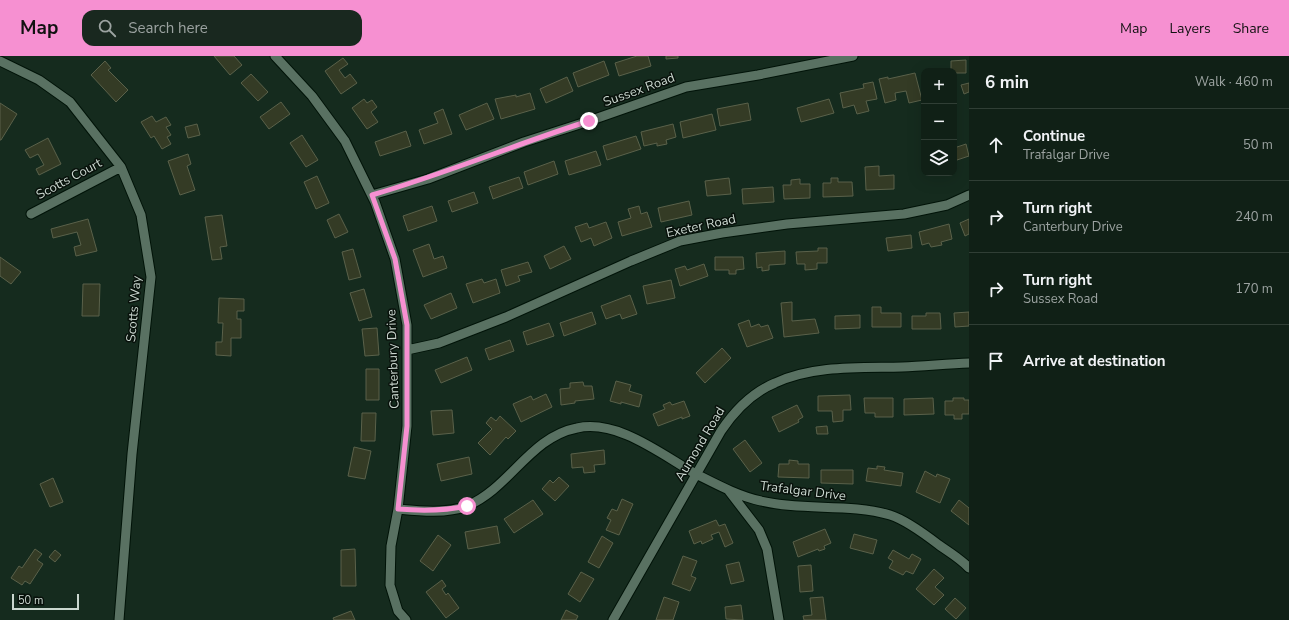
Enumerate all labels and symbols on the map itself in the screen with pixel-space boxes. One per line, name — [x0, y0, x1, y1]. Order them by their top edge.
street label: Sussex Road — [601, 69, 677, 111]
route end — [580, 112, 598, 130]
street label: Scotts Court — [33, 154, 105, 204]
street label: Exeter Road — [664, 210, 738, 242]
street label: Scotts Way — [122, 275, 146, 343]
street label: Canterbury Drive — [382, 309, 404, 409]
street label: Aumond Road — [671, 403, 729, 485]
street label: Trafalgar Drive — [759, 477, 847, 505]
route start — [458, 497, 476, 515]
scale bar — [12, 592, 79, 611]

